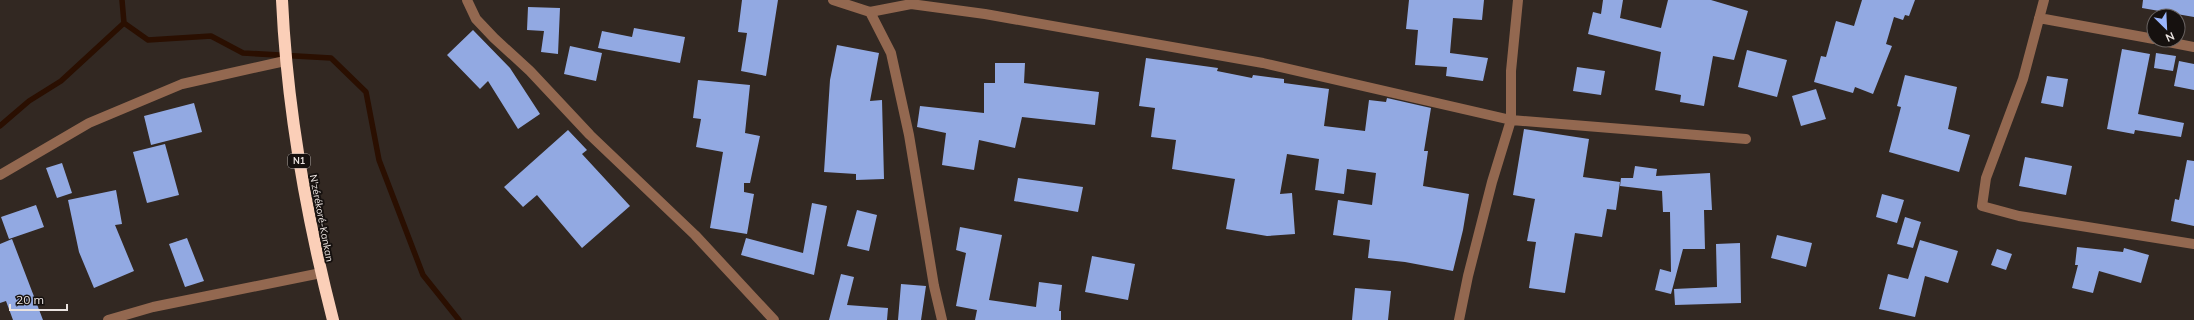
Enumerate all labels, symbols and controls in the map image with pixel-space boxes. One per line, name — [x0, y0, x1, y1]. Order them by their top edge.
north arrow — [2146, 8, 2186, 48]
text: N — [2163, 29, 2177, 45]
road number: N1 — [288, 154, 310, 168]
street label: N'zérékoré-Kankan — [307, 173, 336, 263]
scale bar — [10, 286, 67, 312]
text: 20 m — [16, 292, 44, 307]

